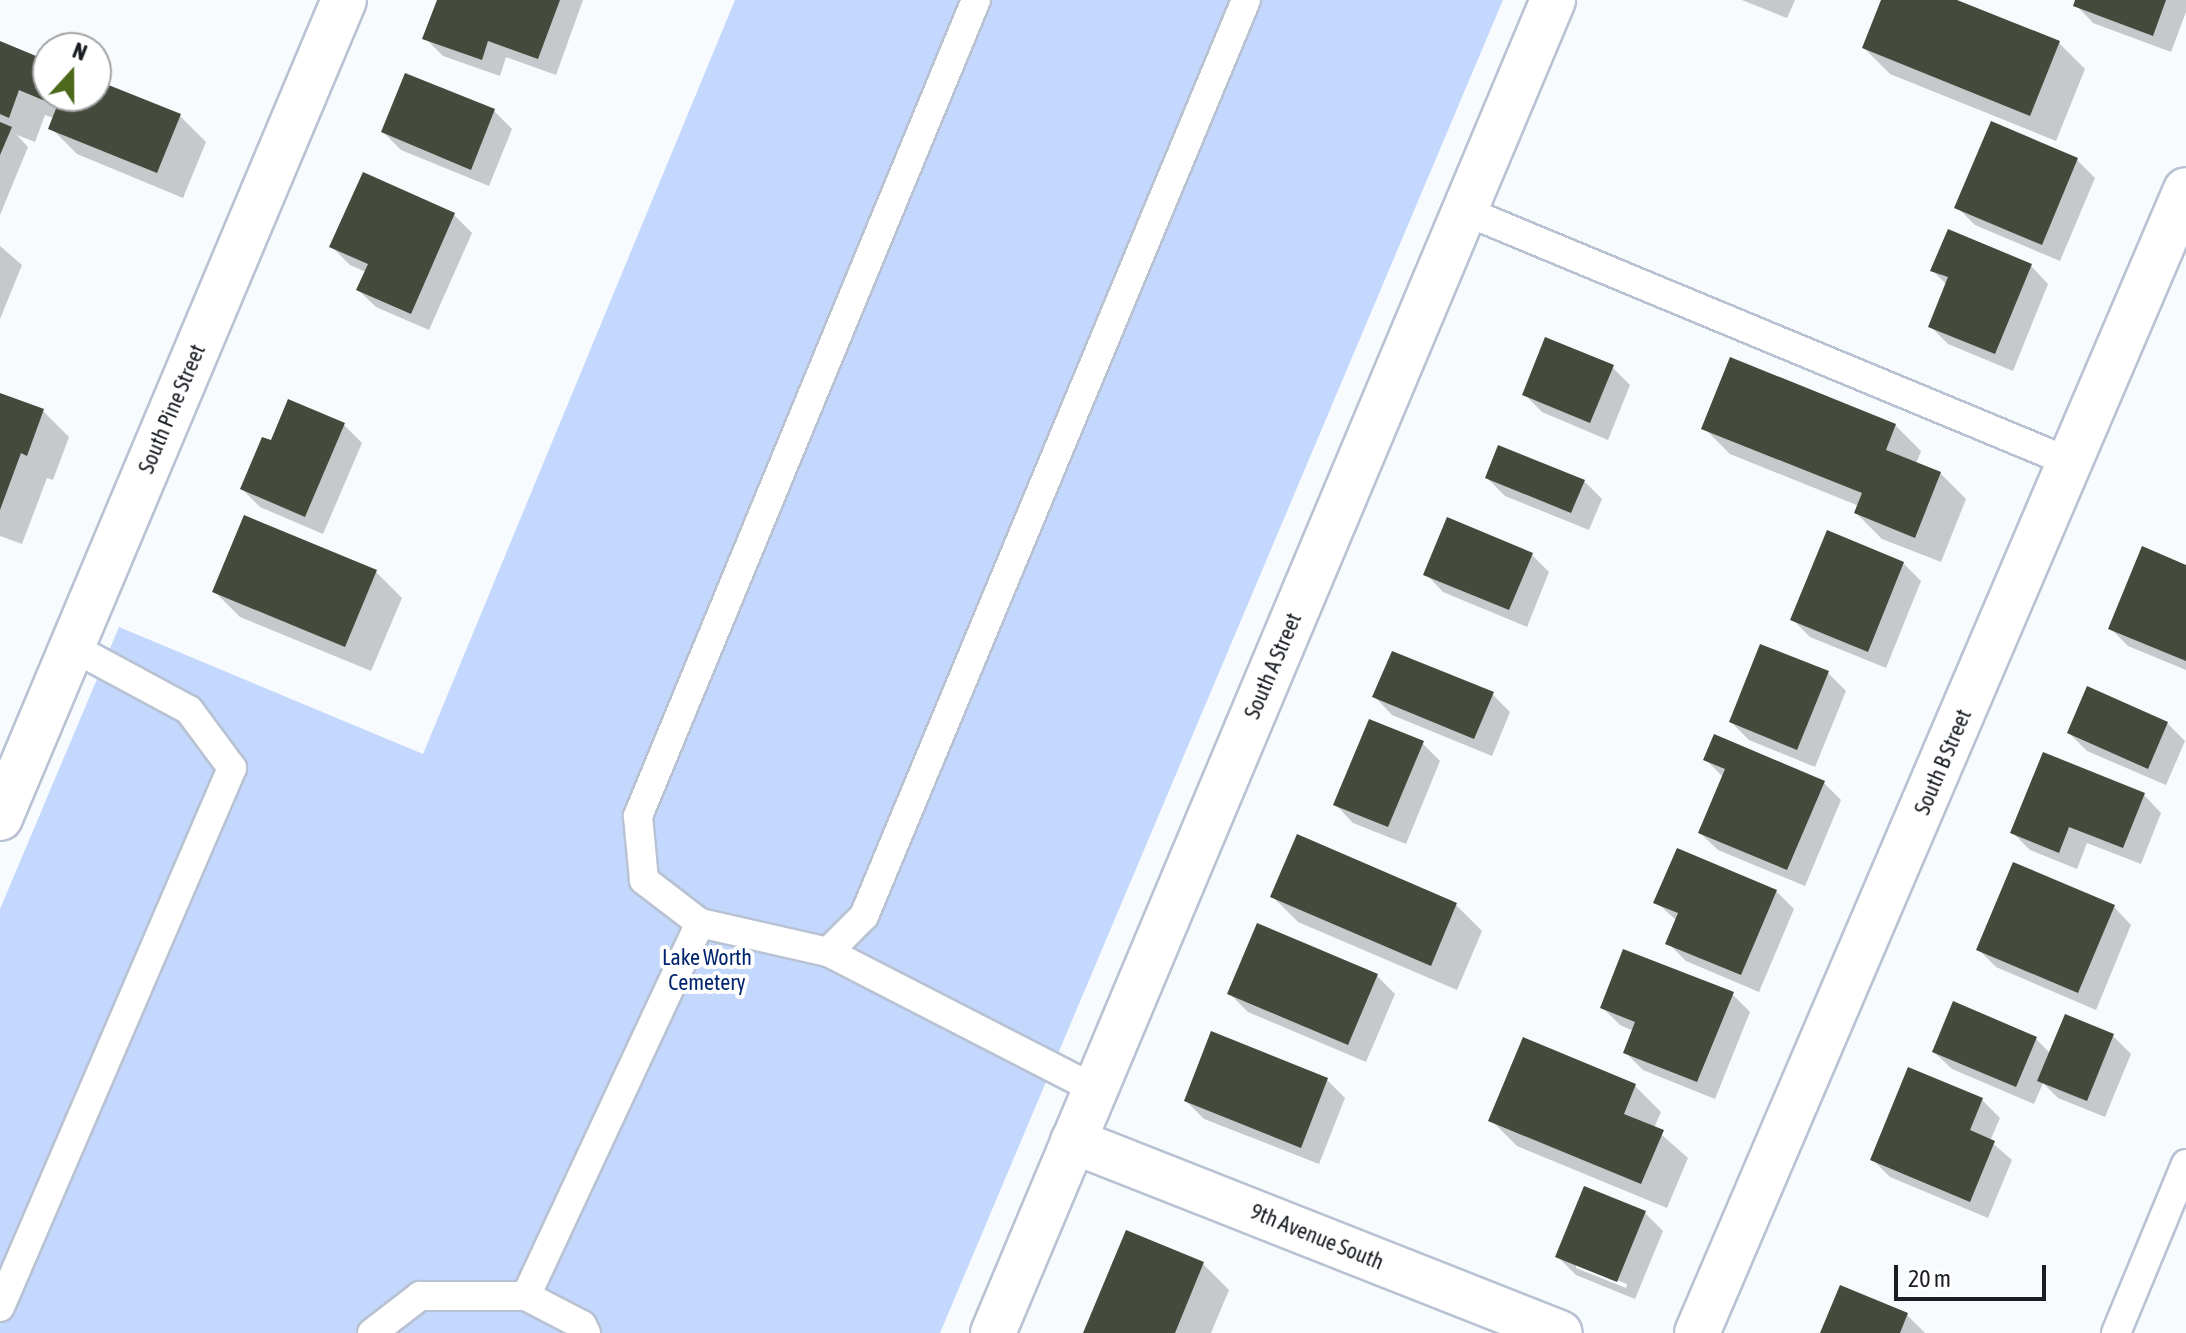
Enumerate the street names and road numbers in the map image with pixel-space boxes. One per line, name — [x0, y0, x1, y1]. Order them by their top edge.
street label: South Pine Street — [133, 341, 211, 477]
street label: South A Street — [1239, 609, 1307, 723]
street label: South B Street — [1909, 705, 1977, 819]
street label: 9th Avenue South — [1246, 1198, 1388, 1276]

